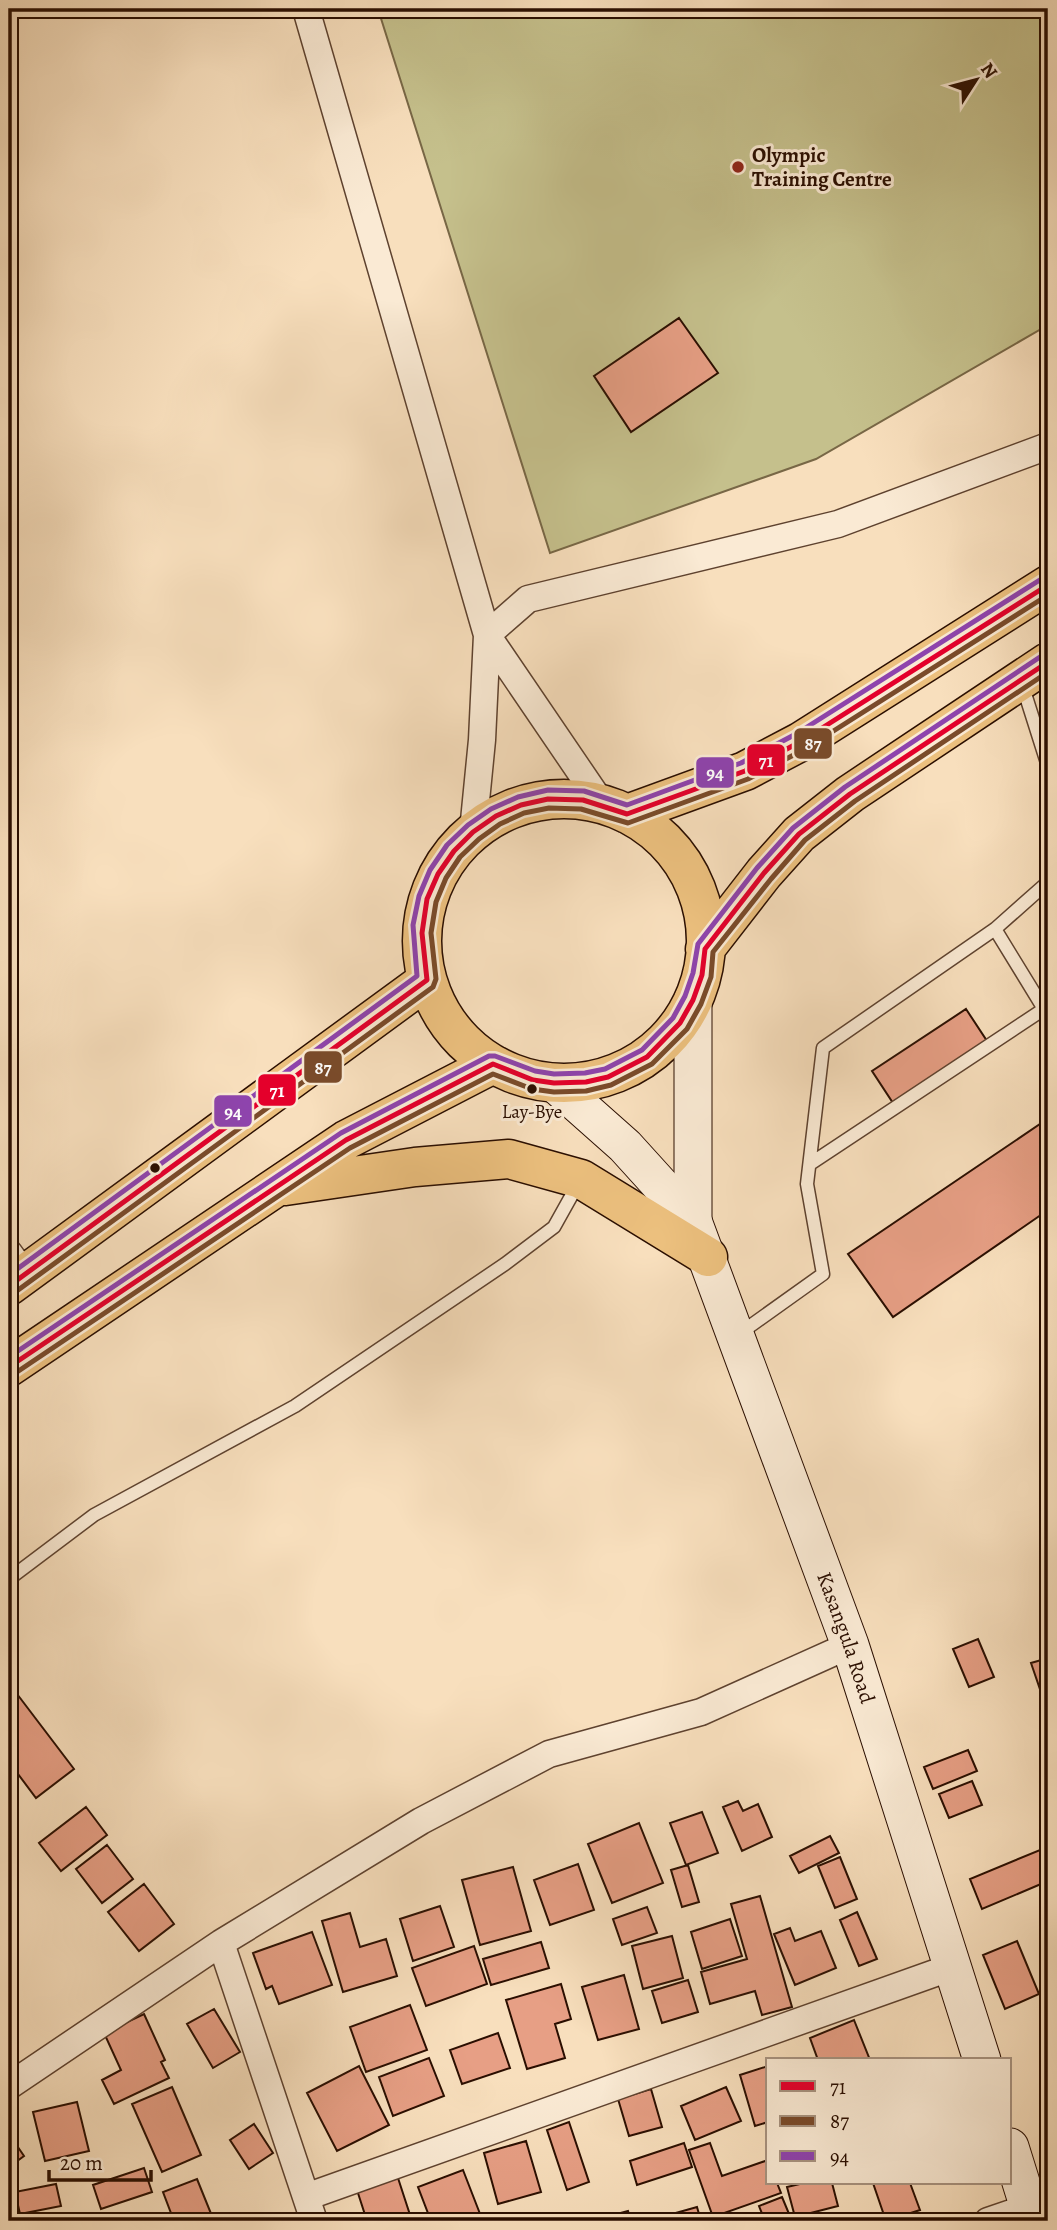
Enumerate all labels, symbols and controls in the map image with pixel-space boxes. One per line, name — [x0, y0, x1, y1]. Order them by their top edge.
north arrow — [942, 46, 1012, 116]
text: N — [974, 57, 1004, 84]
place label: Olympic Training Centre — [752, 141, 892, 193]
marker: Olympic Training Centre — [730, 159, 746, 175]
line badge: 87 — [793, 727, 833, 760]
text: 87 — [804, 731, 823, 757]
line badge: 71 — [746, 743, 786, 777]
text: 71 — [759, 748, 774, 774]
line badge: 94 — [695, 756, 735, 789]
text: 94 — [706, 760, 724, 786]
line badge: 87 — [303, 1050, 343, 1084]
text: 87 — [314, 1055, 333, 1081]
line badge: 71 — [257, 1073, 297, 1107]
text: 71 — [270, 1078, 285, 1104]
marker: Lay-Bye — [525, 1082, 539, 1096]
line badge: 94 — [213, 1094, 253, 1128]
text: 94 — [224, 1099, 242, 1125]
place label: Lay-Bye — [502, 1099, 562, 1125]
unlabelled marker — [148, 1161, 162, 1175]
street label: Kasangula Road — [810, 1568, 882, 1707]
legend — [766, 2058, 1012, 2184]
text: 71 — [830, 2073, 846, 2101]
text: 87 — [830, 2107, 849, 2135]
scale bar — [49, 2139, 150, 2183]
text: 94 — [830, 2143, 849, 2171]
text: 20 m — [60, 2149, 103, 2177]

